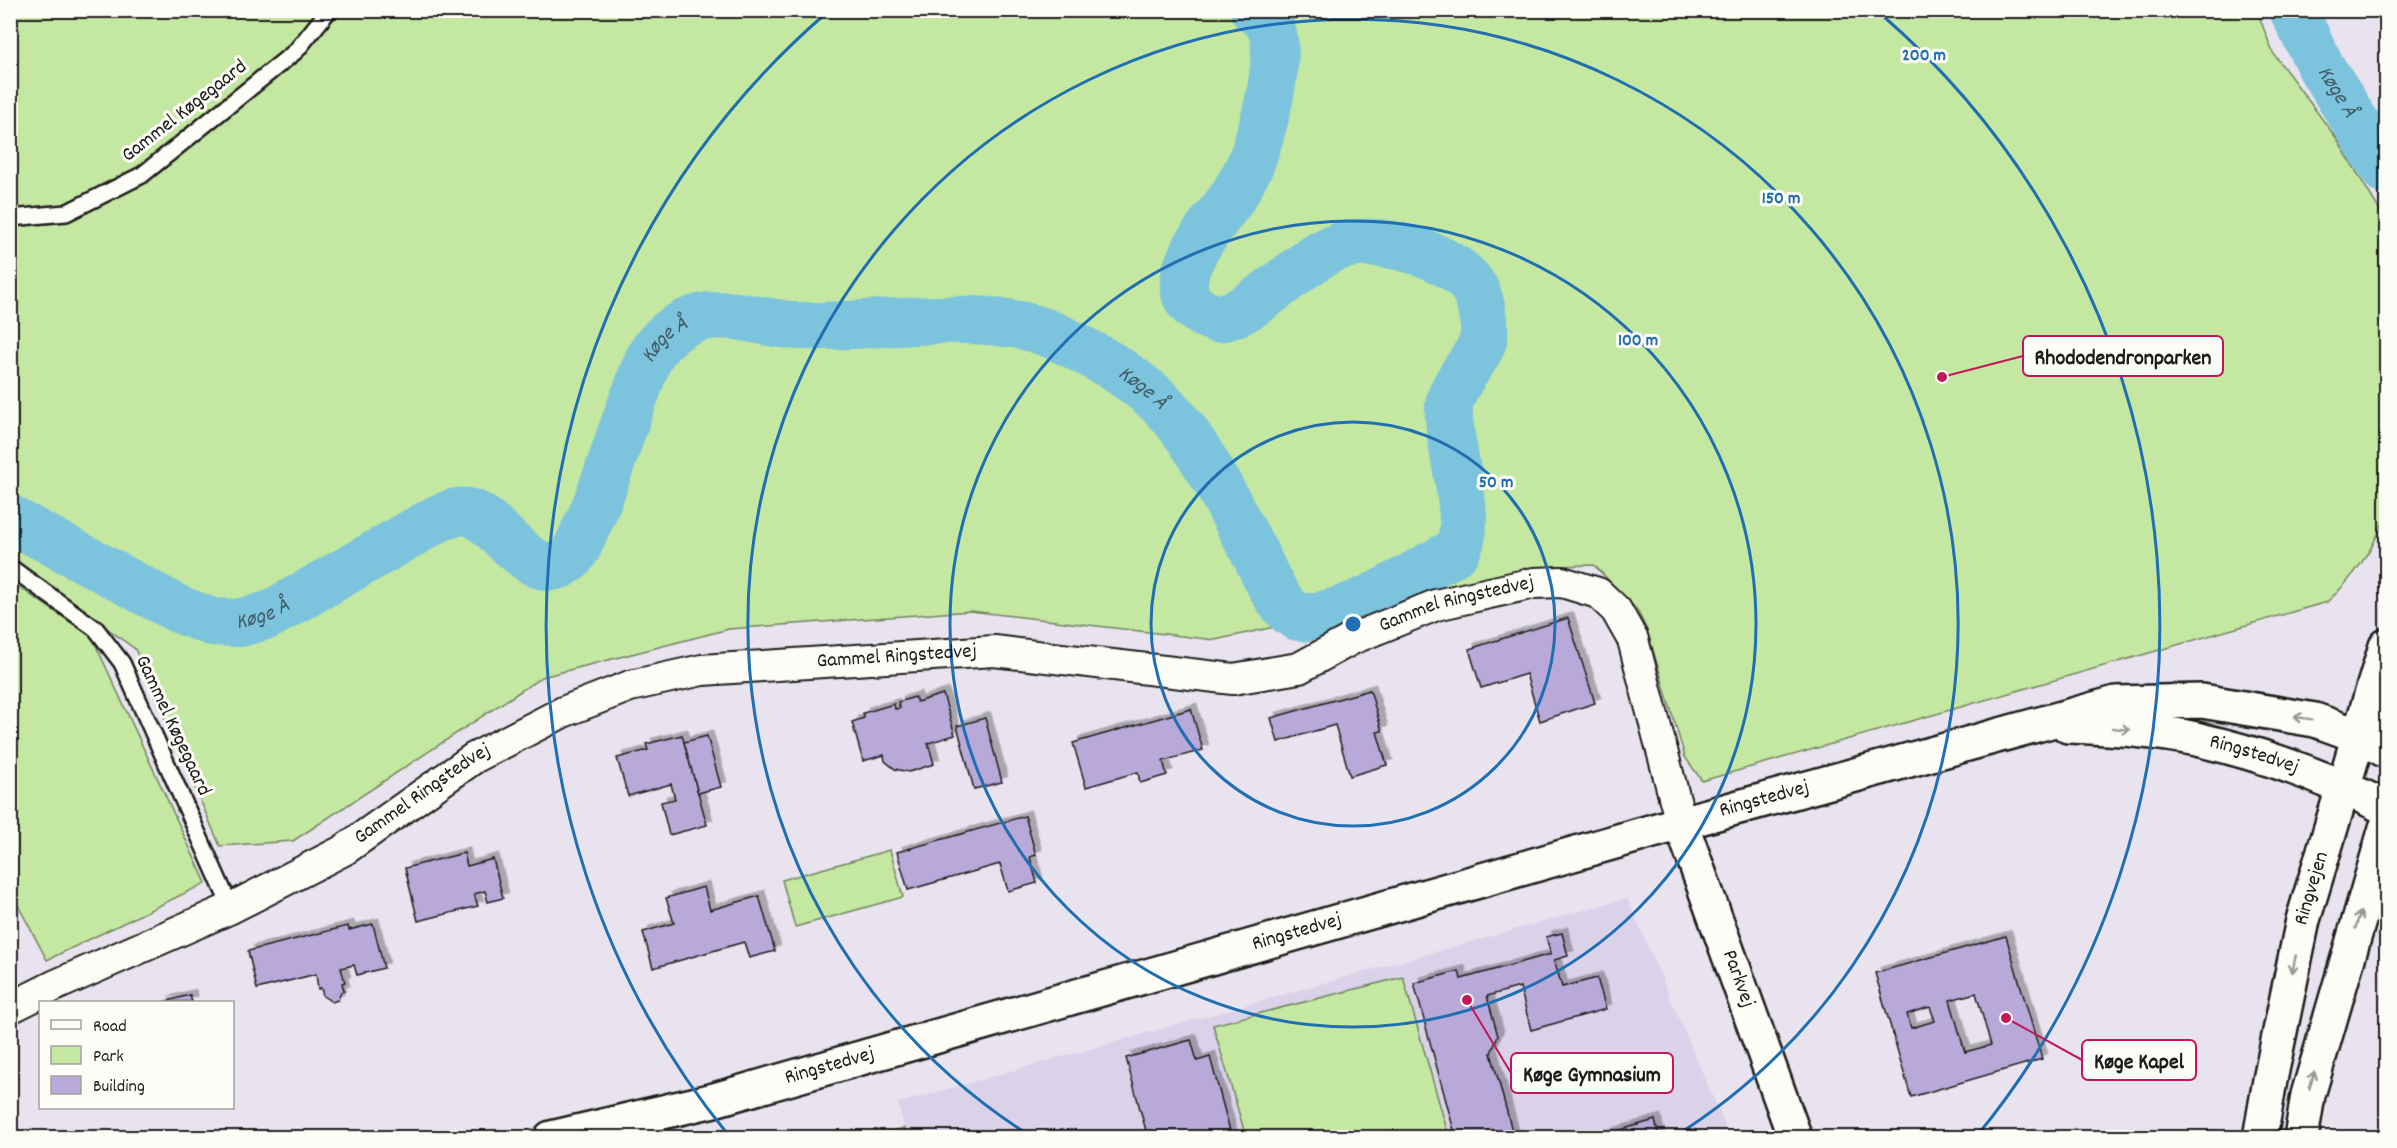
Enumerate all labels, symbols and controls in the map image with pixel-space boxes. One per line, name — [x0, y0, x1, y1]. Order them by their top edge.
text: 200 m — [1902, 44, 1946, 69]
street label: Gammel Køgegaard — [116, 53, 254, 171]
water label: Køge Å — [2309, 60, 2365, 125]
text: 150 m — [1762, 187, 1800, 212]
water label: Køge Å — [634, 308, 695, 368]
text: 100 m — [1618, 329, 1658, 354]
callout: Rhododendronparken — [2023, 336, 2223, 376]
text: Rhododendronparken — [2035, 344, 2211, 375]
water label: Køge Å — [1111, 359, 1176, 419]
text: 50 m — [1479, 471, 1513, 496]
street label: Gammel Ringstedvej — [1375, 568, 1537, 641]
water label: Køge Å — [232, 590, 297, 639]
centre of rings — [1343, 614, 1363, 634]
street label: Gammel Ringstedvej — [816, 637, 978, 678]
street label: Gammel Køgegaard — [126, 651, 218, 801]
one-way arrow — [2294, 712, 2314, 723]
one-way arrow — [2111, 724, 2131, 735]
street label: Ringstedvej — [2206, 728, 2303, 783]
street label: Gammel Ringstedvej — [348, 737, 496, 853]
street label: Ringstedvej — [1716, 773, 1813, 827]
street label: Ringvejen — [2287, 848, 2338, 929]
street label: Ringstedvej — [1249, 906, 1346, 960]
one-way arrow — [2353, 911, 2364, 930]
street label: Parkvej — [1713, 946, 1762, 1012]
one-way arrow — [2288, 953, 2299, 973]
legend — [39, 1001, 234, 1109]
text: Road — [93, 1015, 127, 1040]
street label: Ringstedvej — [782, 1040, 878, 1094]
callout: Køge Kapel — [2082, 1040, 2196, 1080]
text: Park — [93, 1045, 124, 1070]
text: Køge Kapel — [2094, 1048, 2185, 1079]
callout: Køge Gymnasium — [1511, 1053, 1673, 1093]
text: Køge Gymnasium — [1523, 1061, 1661, 1092]
one-way arrow — [2307, 1071, 2319, 1090]
text: Building — [93, 1075, 145, 1100]

